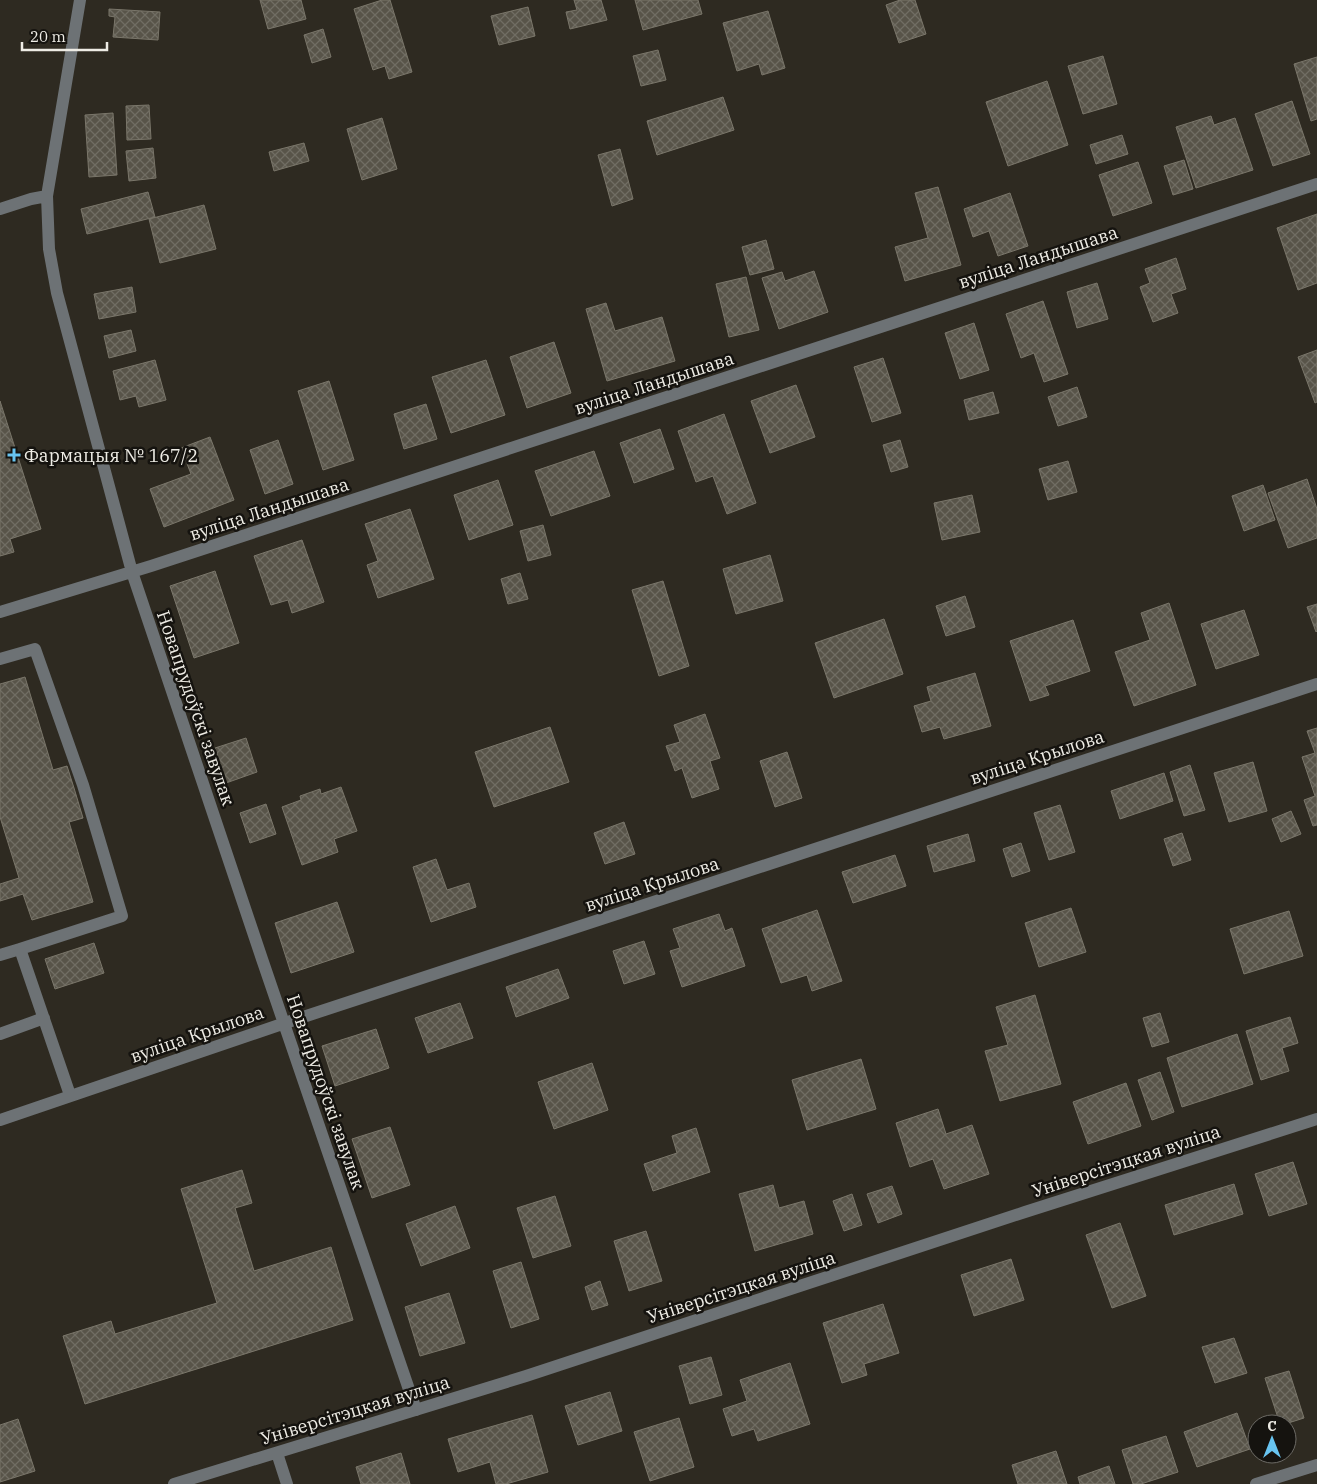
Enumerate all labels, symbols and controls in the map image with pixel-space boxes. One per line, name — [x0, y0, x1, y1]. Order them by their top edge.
scale bar — [22, 20, 108, 52]
text: 20 m — [30, 27, 66, 46]
street label: вуліца Ландышава — [955, 220, 1121, 294]
street label: вуліца Ландышава — [571, 346, 737, 420]
place label: Фармацыя № 167/2 — [24, 444, 198, 467]
marker: Фармацыя № 167/2 — [8, 449, 20, 461]
street label: вуліца Ландышава — [186, 472, 352, 546]
street label: Новапрудоўскі завулак — [152, 607, 240, 809]
street label: вуліца Крылова — [967, 724, 1107, 790]
street label: вуліца Крылова — [582, 851, 722, 917]
street label: Новапрудоўскі завулак — [282, 991, 370, 1193]
street label: вуліца Крылова — [127, 1000, 267, 1068]
street label: Універсітэцкая вуліца — [1029, 1120, 1223, 1202]
street label: Універсітэцкая вуліца — [644, 1246, 838, 1328]
street label: Універсітэцкая вуліца — [258, 1370, 453, 1450]
north arrow — [1247, 1414, 1297, 1464]
text: С — [1267, 1417, 1277, 1435]

